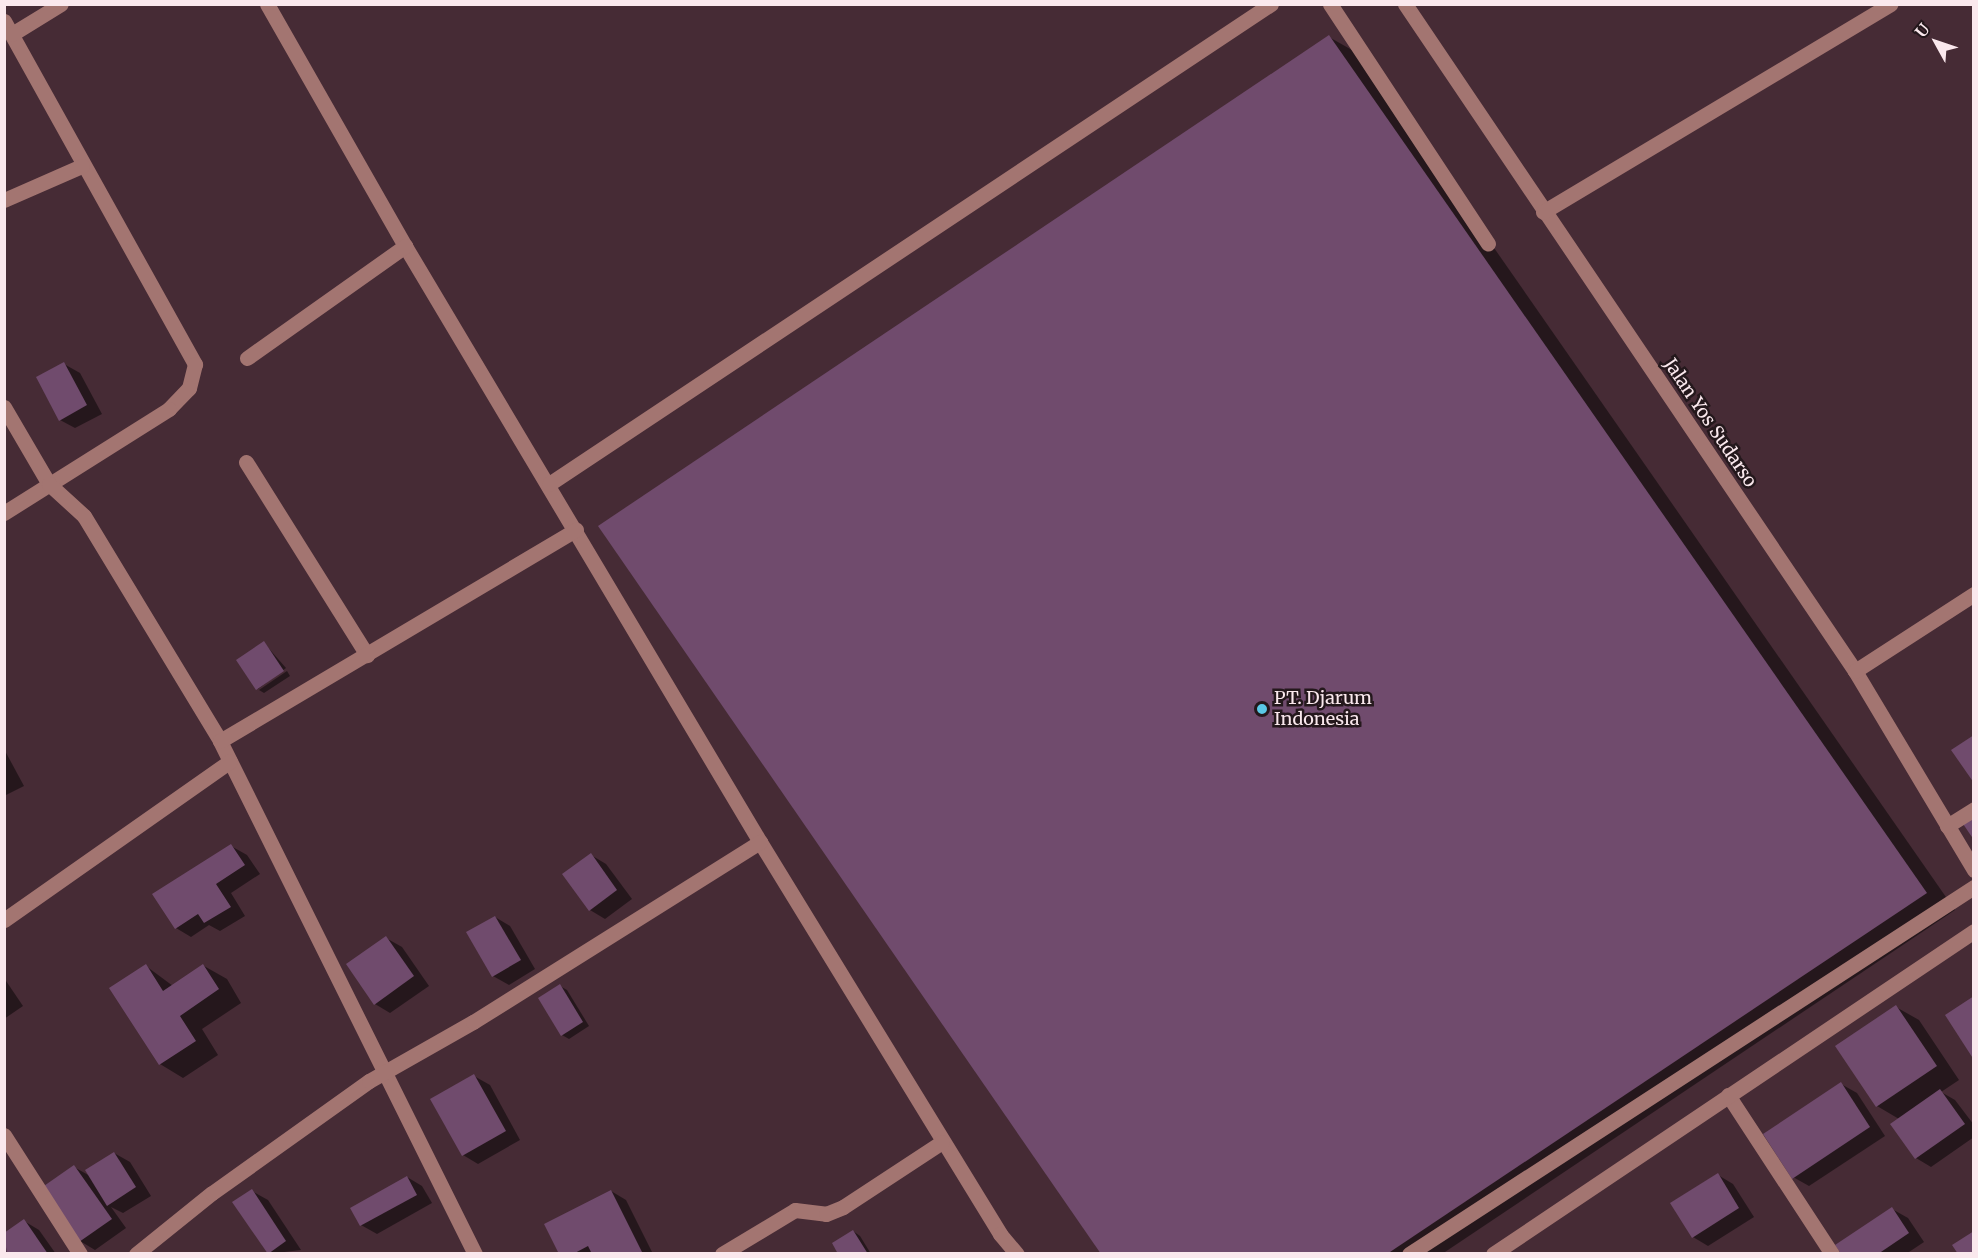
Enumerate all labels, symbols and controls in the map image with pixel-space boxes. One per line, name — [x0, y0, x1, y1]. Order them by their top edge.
north arrow — [1906, 12, 1966, 72]
text: U — [1911, 19, 1934, 41]
street label: Jalan Yos Sudarso — [1659, 355, 1761, 491]
place label: PT. Djarum Indonesia — [1274, 688, 1372, 730]
marker: PT. Djarum Indonesia — [1255, 702, 1269, 716]

